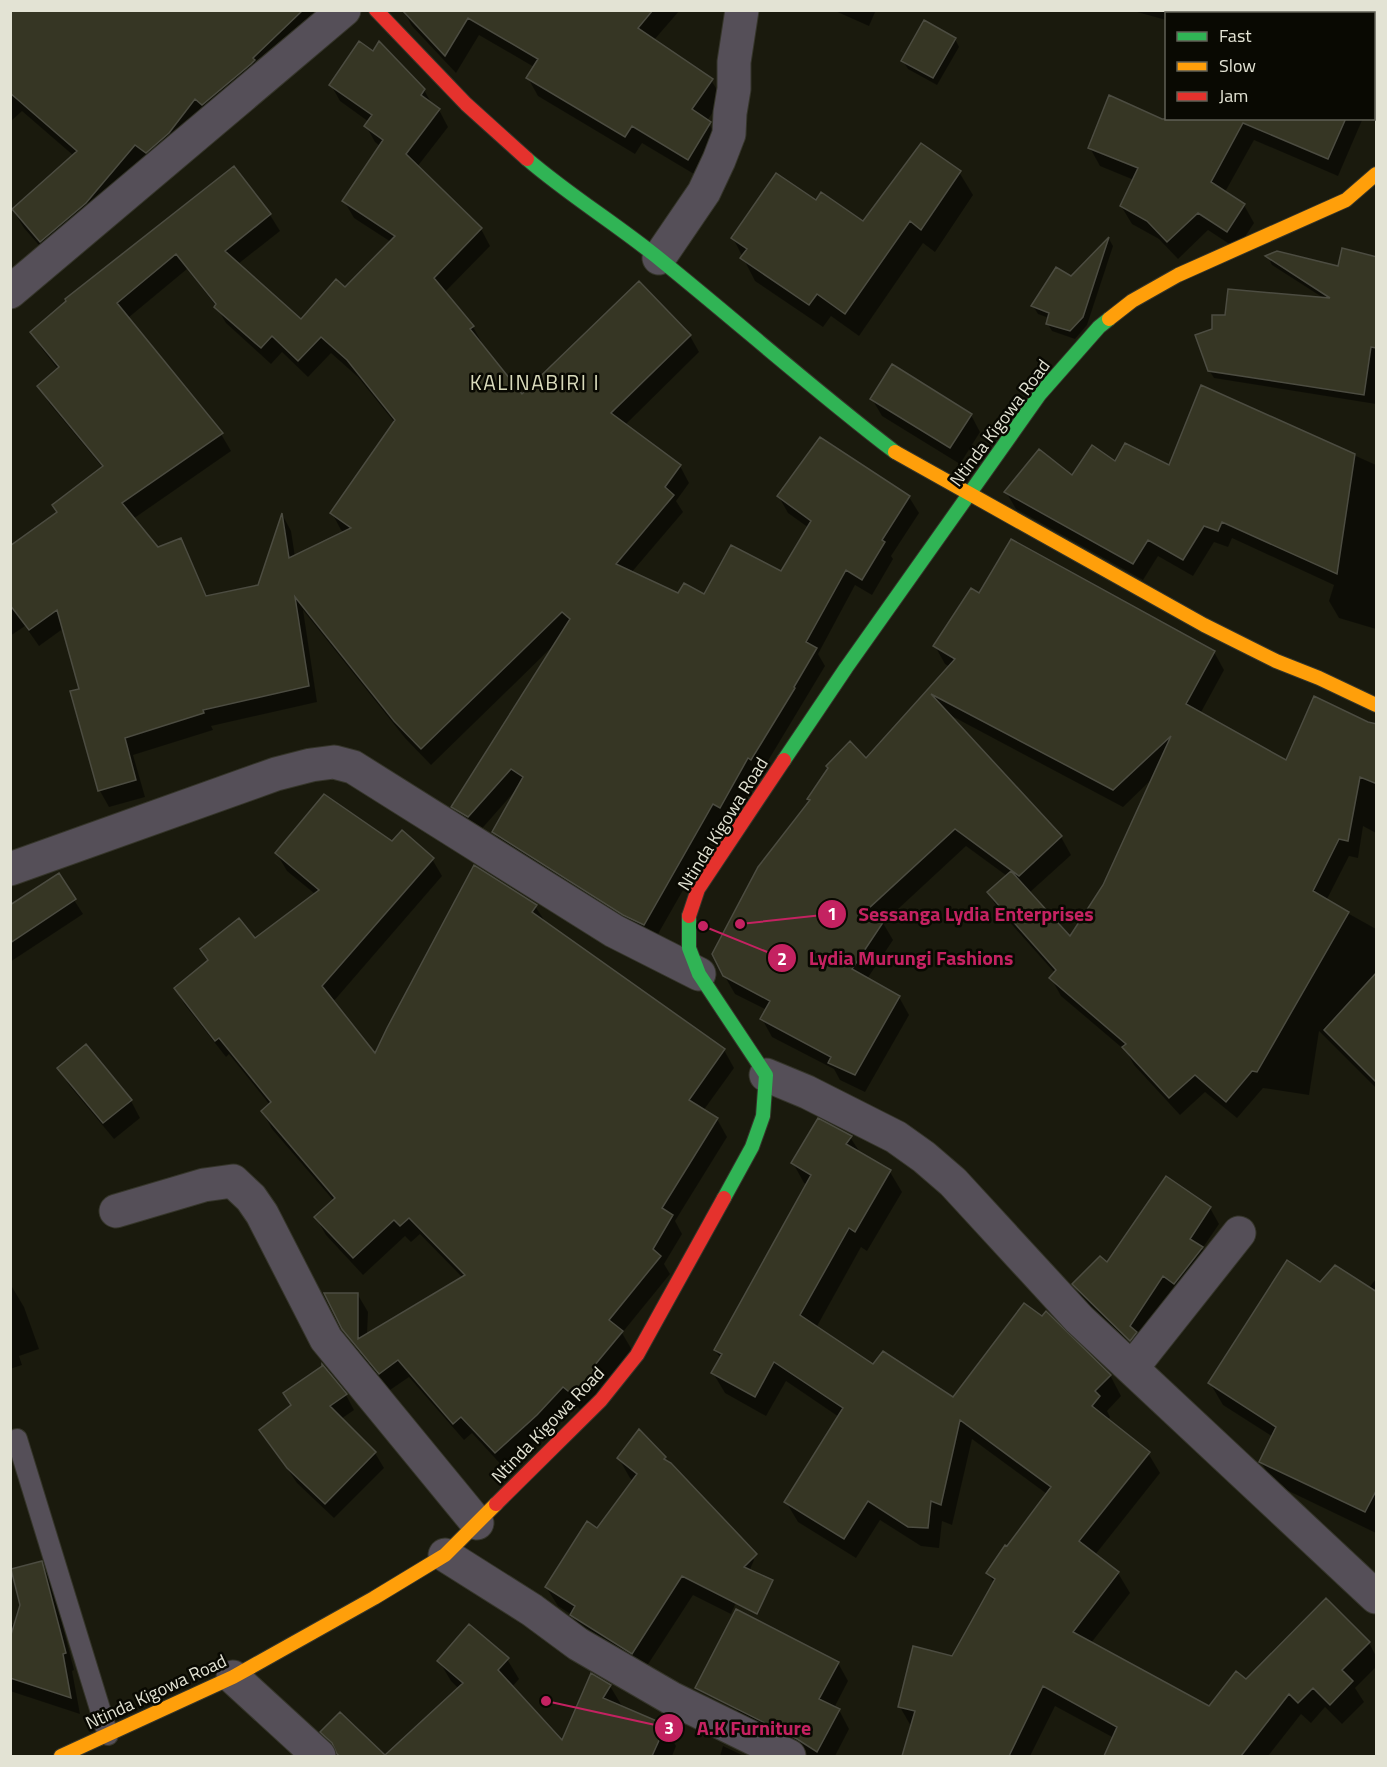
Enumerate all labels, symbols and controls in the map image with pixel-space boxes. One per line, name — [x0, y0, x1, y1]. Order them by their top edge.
legend — [1165, 12, 1375, 120]
text: Fast — [1219, 22, 1252, 49]
text: Slow — [1219, 52, 1256, 79]
text: Jam — [1219, 82, 1248, 109]
street label: Ntinda Kigowa Road — [943, 353, 1056, 492]
district label: KALINABIRI I — [470, 366, 600, 398]
street label: Ntinda Kigowa Road — [671, 752, 775, 896]
callout: Sessanga Lydia Enterprises — [817, 895, 1106, 933]
text: Sessanga Lydia Enterprises — [858, 898, 1094, 929]
text: 1 — [827, 900, 837, 927]
callout: Lydia Murungi Fashions — [767, 939, 1025, 977]
text: Lydia Murungi Fashions — [809, 942, 1013, 973]
text: 2 — [777, 945, 787, 972]
street label: Ntinda Kigowa Road — [485, 1360, 611, 1489]
street label: Ntinda Kigowa Road — [81, 1647, 231, 1736]
callout: A.K Furniture — [654, 1709, 823, 1747]
text: A.K Furniture — [697, 1712, 811, 1743]
text: 3 — [664, 1714, 674, 1741]

